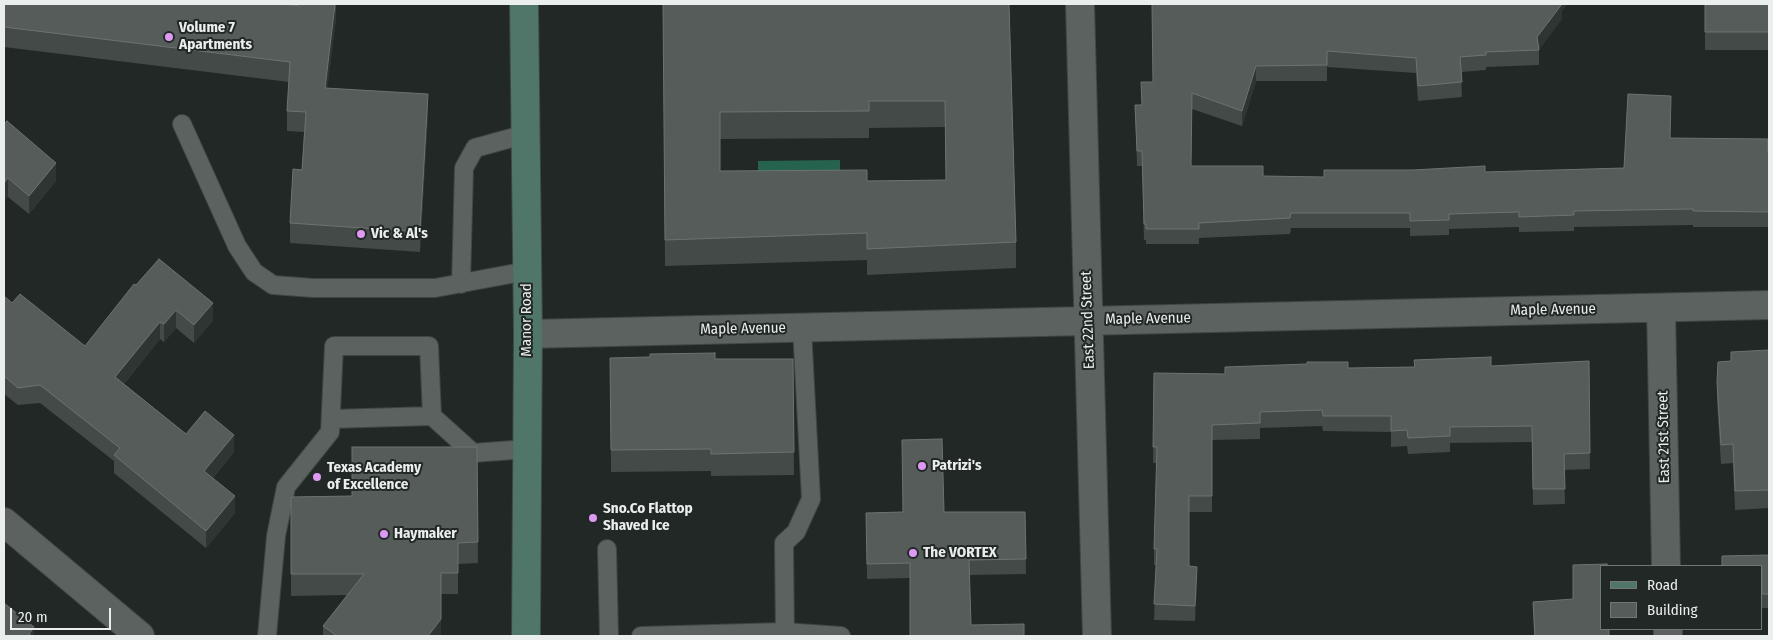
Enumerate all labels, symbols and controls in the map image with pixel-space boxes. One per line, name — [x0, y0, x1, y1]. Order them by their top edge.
place label: Volume 7 Apartments — [179, 19, 252, 54]
marker: Volume 7 Apartments — [163, 31, 175, 43]
place label: Vic & Al's — [371, 225, 428, 243]
marker: Vic & Al's — [355, 228, 367, 240]
street label: East 22nd Street — [1077, 270, 1099, 370]
street label: Manor Road — [518, 283, 536, 357]
street label: Maple Avenue — [1510, 300, 1596, 320]
street label: Maple Avenue — [1105, 309, 1191, 329]
street label: Maple Avenue — [700, 319, 786, 339]
street label: East 21st Street — [1654, 390, 1674, 484]
place label: Patrizi's — [932, 457, 981, 475]
place label: Texas Academy of Excellence — [327, 459, 421, 494]
marker: Patrizi's — [916, 460, 928, 472]
marker: Texas Academy of Excellence — [311, 471, 323, 483]
place label: Sno.Co Flattop Shaved Ice — [603, 500, 693, 535]
marker: Sno.Co Flattop Shaved Ice — [587, 512, 599, 524]
place label: Haymaker — [394, 525, 457, 543]
marker: Haymaker — [378, 528, 390, 540]
place label: The VORTEX — [923, 544, 997, 562]
marker: The VORTEX — [907, 547, 919, 559]
legend — [1600, 565, 1763, 630]
text: Road — [1647, 576, 1678, 594]
scale bar — [12, 598, 114, 630]
text: Building — [1647, 601, 1698, 619]
text: 20 m — [18, 608, 48, 626]

